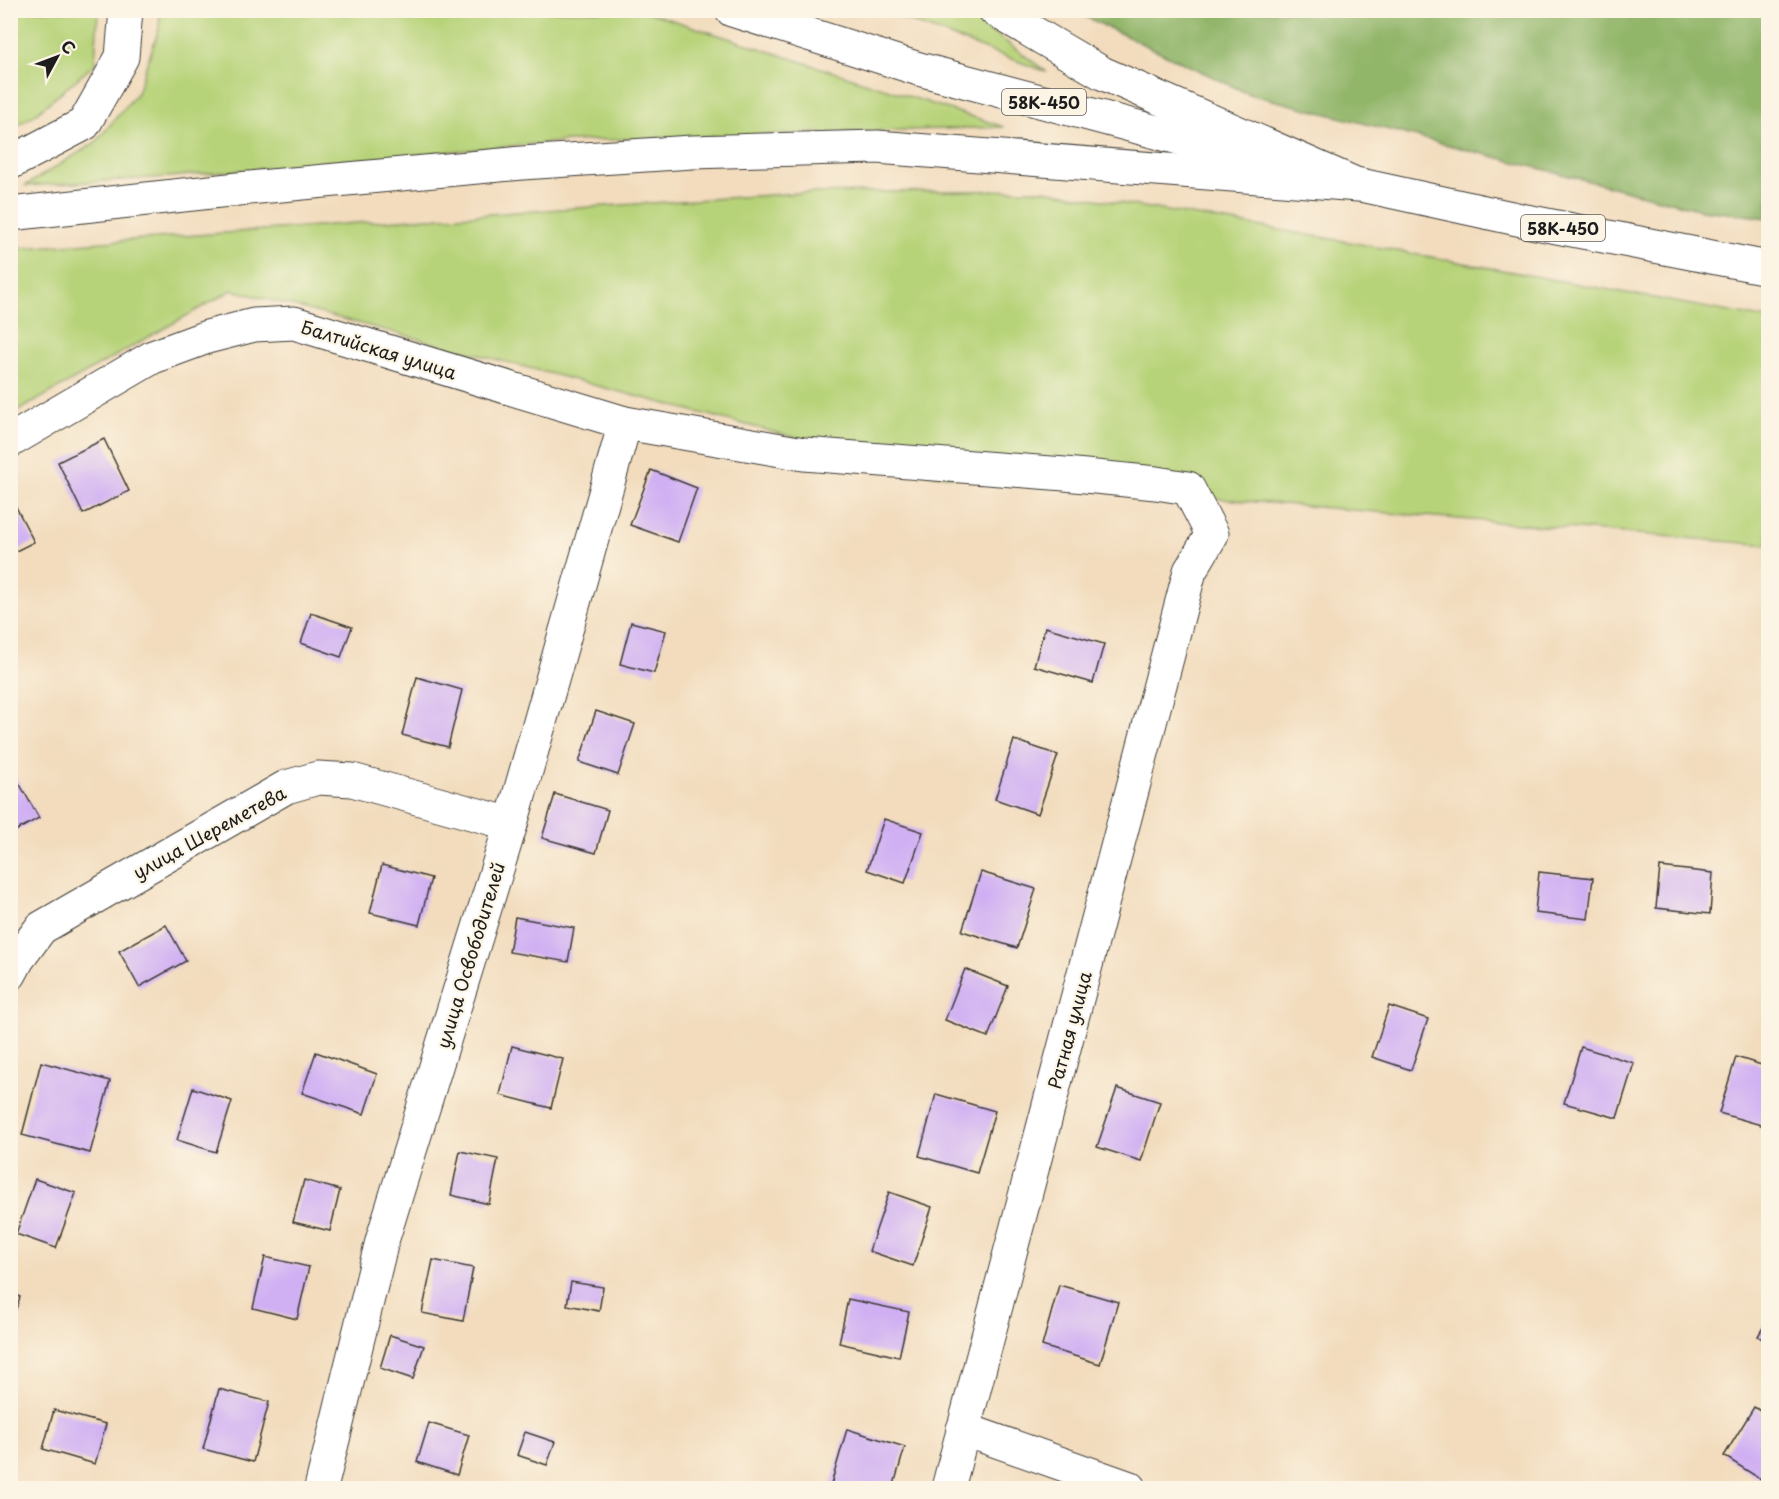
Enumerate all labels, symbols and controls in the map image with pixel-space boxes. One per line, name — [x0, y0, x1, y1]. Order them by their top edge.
north arrow — [27, 27, 87, 87]
text: С — [56, 34, 82, 59]
road number: 58К-450 — [1002, 89, 1086, 115]
road number: 58К-450 — [1521, 215, 1605, 241]
street label: Балтийская улица — [298, 313, 461, 386]
street label: улица Шереметева — [128, 778, 291, 885]
street label: улица Освободителей — [429, 859, 511, 1051]
street label: Ратная улица — [1040, 967, 1098, 1092]

